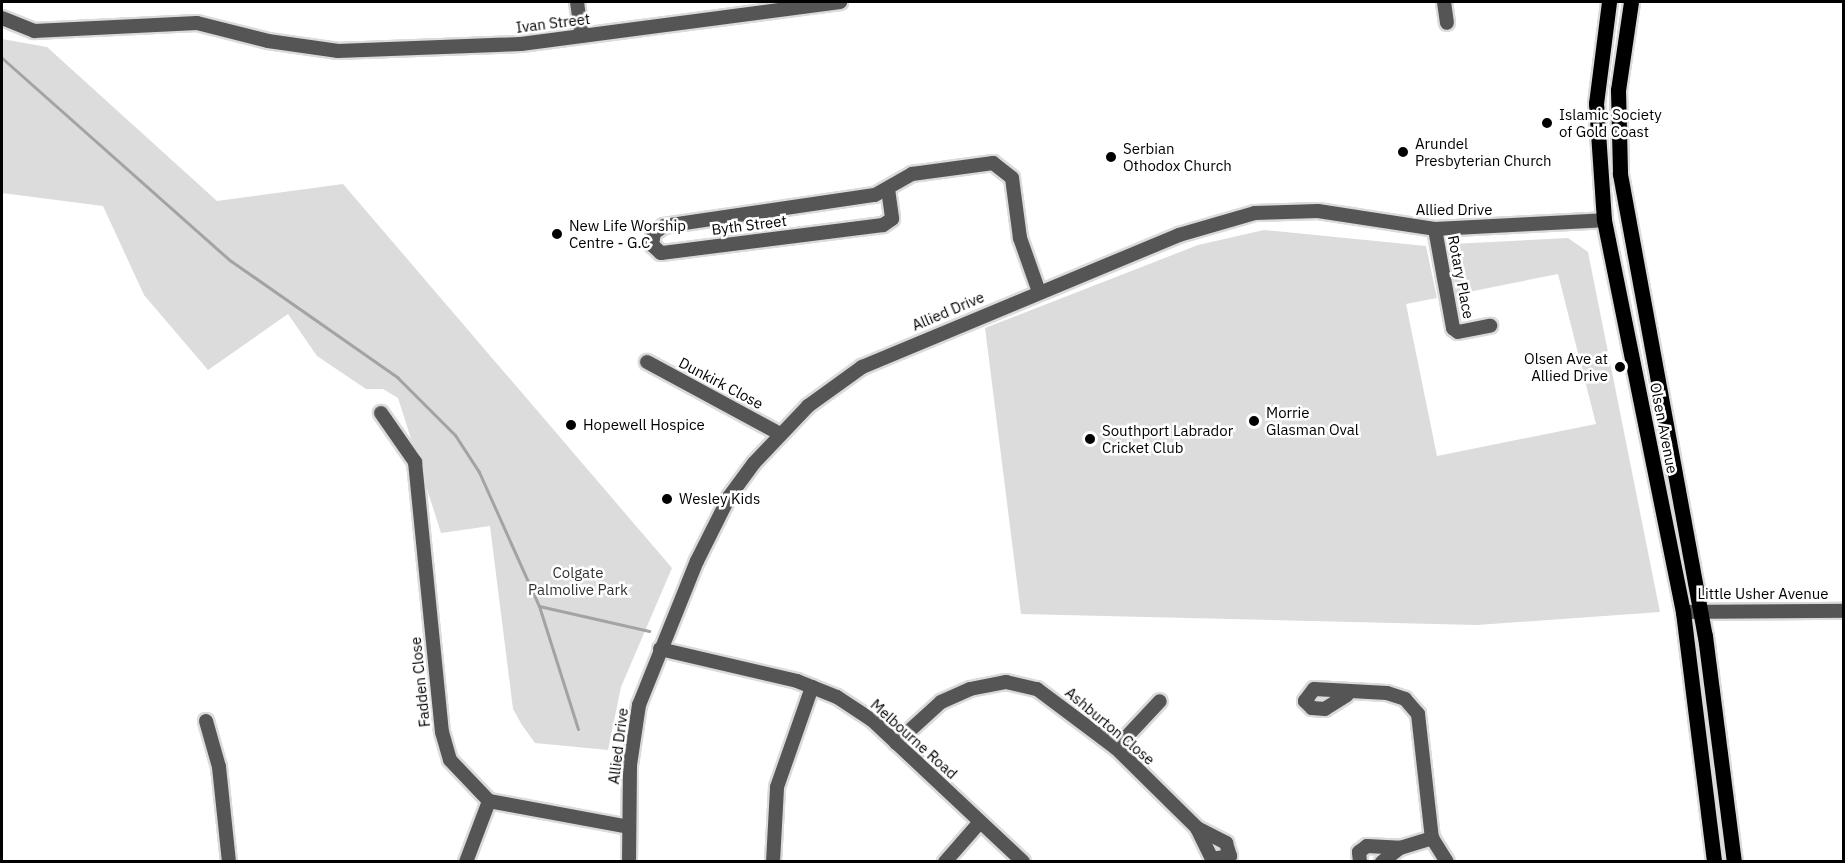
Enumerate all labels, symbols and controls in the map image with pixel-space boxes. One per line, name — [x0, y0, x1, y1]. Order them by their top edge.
street label: Ivan Street — [515, 10, 591, 36]
place label: Islamic Society of Gold Coast — [1559, 105, 1662, 140]
marker: Islamic Society of Gold Coast — [1540, 116, 1554, 130]
place label: Arundel Presbyterian Church — [1415, 134, 1552, 169]
place label: Serbian Othodox Church — [1123, 139, 1232, 174]
marker: Arundel Presbyterian Church — [1396, 145, 1410, 159]
marker: Serbian Othodox Church — [1104, 150, 1118, 164]
street label: Allied Drive — [1416, 201, 1492, 219]
street label: Byth Street — [710, 211, 788, 239]
place label: New Life Worship Centre - G.C — [569, 216, 686, 251]
marker: New Life Worship Centre - G.C — [550, 227, 564, 241]
street label: Rotary Place — [1444, 234, 1478, 320]
street label: Allied Drive — [909, 288, 987, 334]
place label: Olsen Ave at Allied Drive — [1524, 349, 1608, 384]
street label: Dunkirk Close — [676, 353, 766, 413]
marker: Olsen Ave at Allied Drive — [1613, 360, 1627, 374]
street label: Olsen Avenue — [1646, 381, 1682, 475]
place label: Morrie Glasman Oval — [1266, 403, 1359, 438]
marker: Morrie Glasman Oval — [1247, 414, 1261, 428]
place label: Hopewell Hospice — [583, 416, 705, 434]
marker: Hopewell Hospice — [564, 418, 578, 432]
place label: Southport Labrador Cricket Club — [1102, 421, 1233, 456]
marker: Southport Labrador Cricket Club — [1083, 432, 1097, 446]
place label: Wesley Kids — [679, 490, 760, 508]
marker: Wesley Kids — [660, 492, 674, 506]
park label: Colgate Palmolive Park — [528, 563, 628, 598]
street label: Little Usher Avenue — [1698, 585, 1828, 603]
street label: Fadden Close — [406, 636, 434, 728]
street label: Ashburton Close — [1062, 683, 1158, 769]
street label: Melbourne Road — [867, 695, 961, 783]
street label: Allied Drive — [604, 707, 632, 785]

